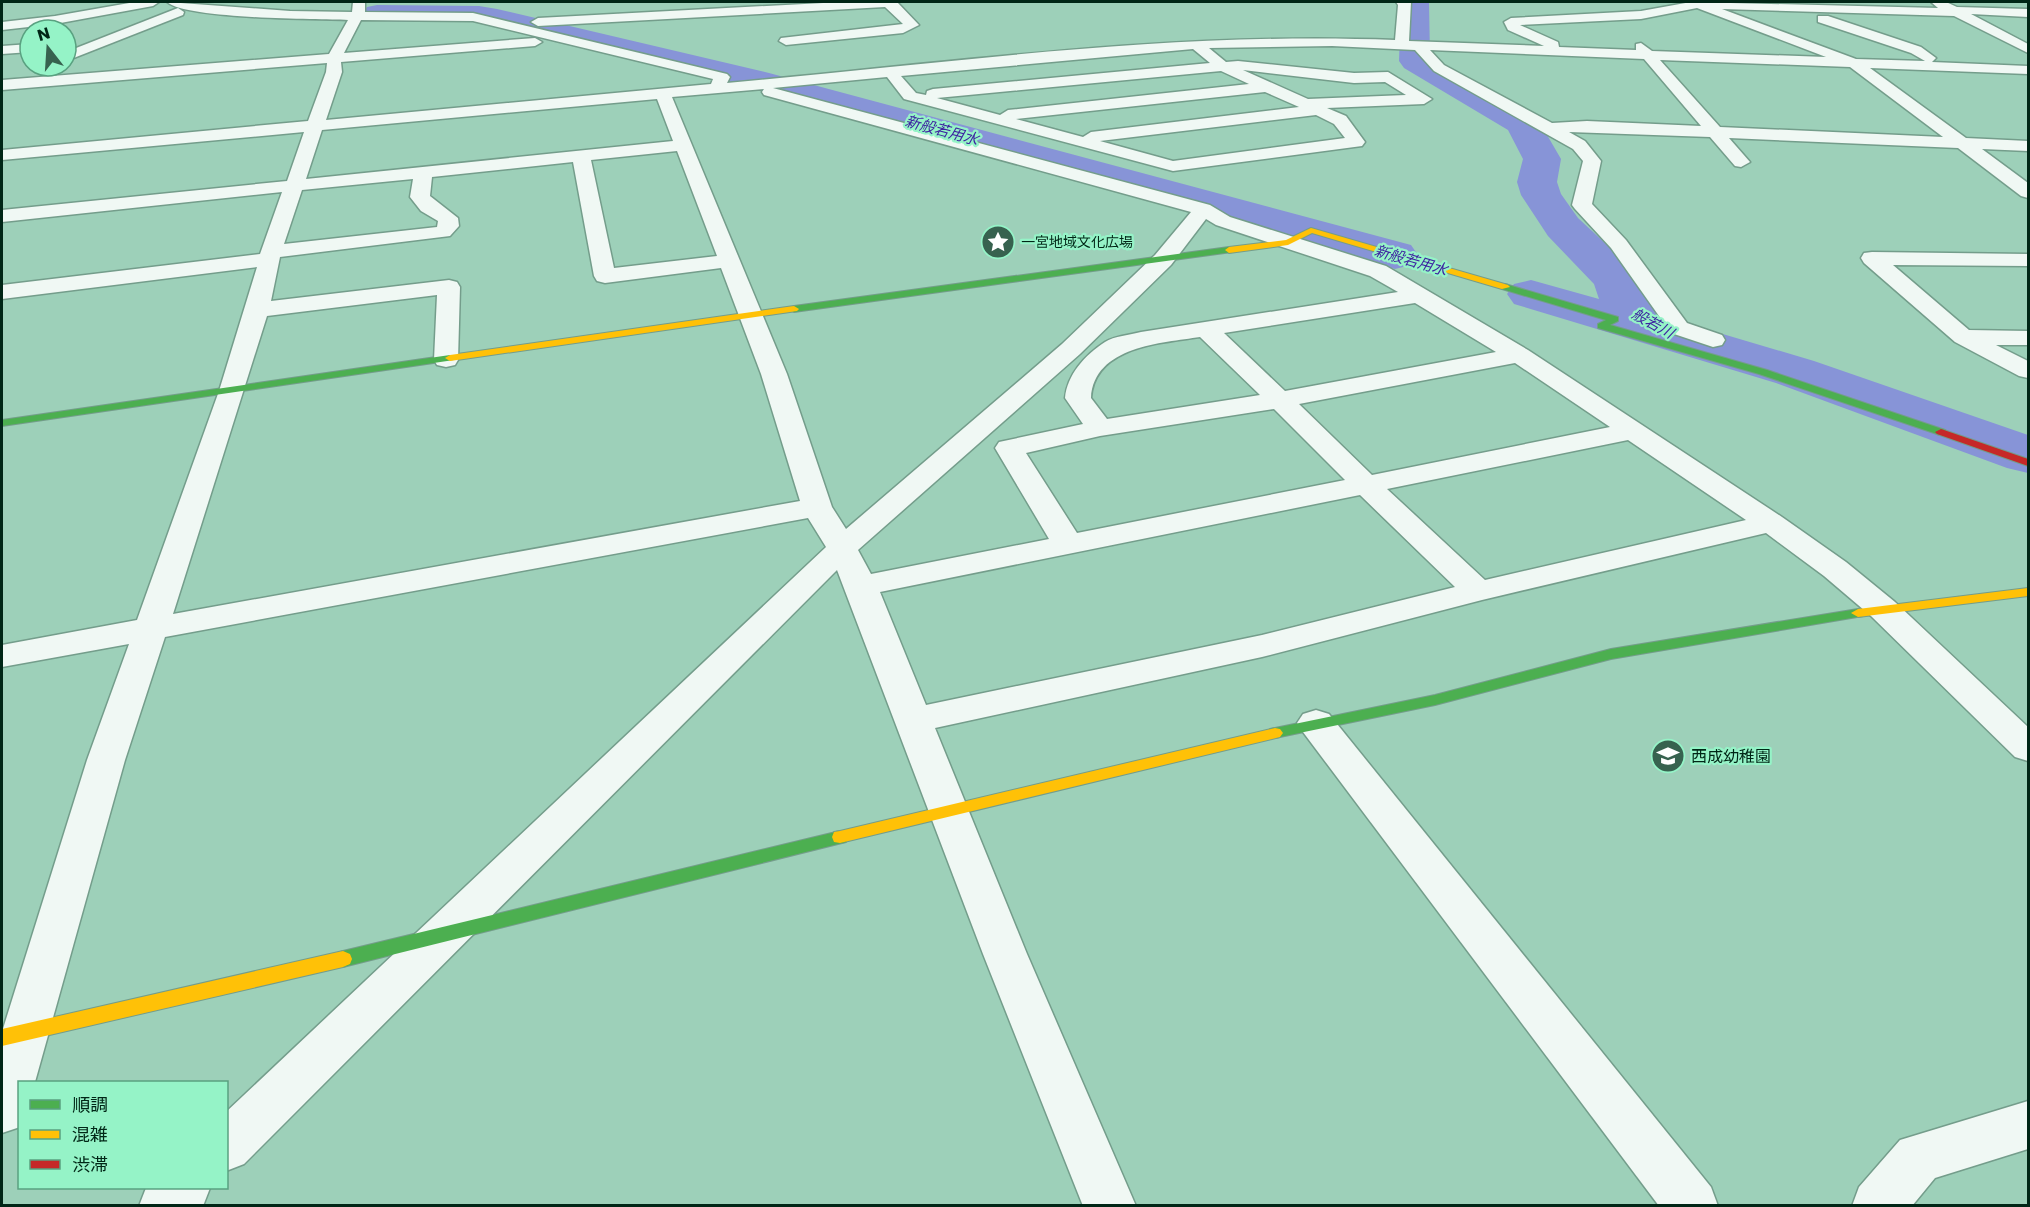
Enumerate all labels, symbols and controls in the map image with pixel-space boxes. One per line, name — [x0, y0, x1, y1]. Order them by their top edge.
north arrow — [18, 18, 78, 78]
text: N — [35, 21, 53, 47]
water label: 新般若用水 — [903, 110, 983, 150]
place icon: 一宮地域文化広場 — [980, 224, 1016, 260]
place label: 一宮地域文化広場 — [1021, 232, 1133, 252]
water label: 新般若用水 — [1372, 240, 1452, 281]
water label: 般若川 — [1628, 303, 1680, 344]
school or university icon: 西成幼稚園 — [1650, 738, 1686, 774]
place label: 西成幼稚園 — [1691, 745, 1771, 768]
legend — [18, 1081, 228, 1189]
text: 順調 — [72, 1092, 108, 1117]
text: 混雑 — [72, 1122, 108, 1147]
text: 渋滞 — [72, 1152, 108, 1177]

